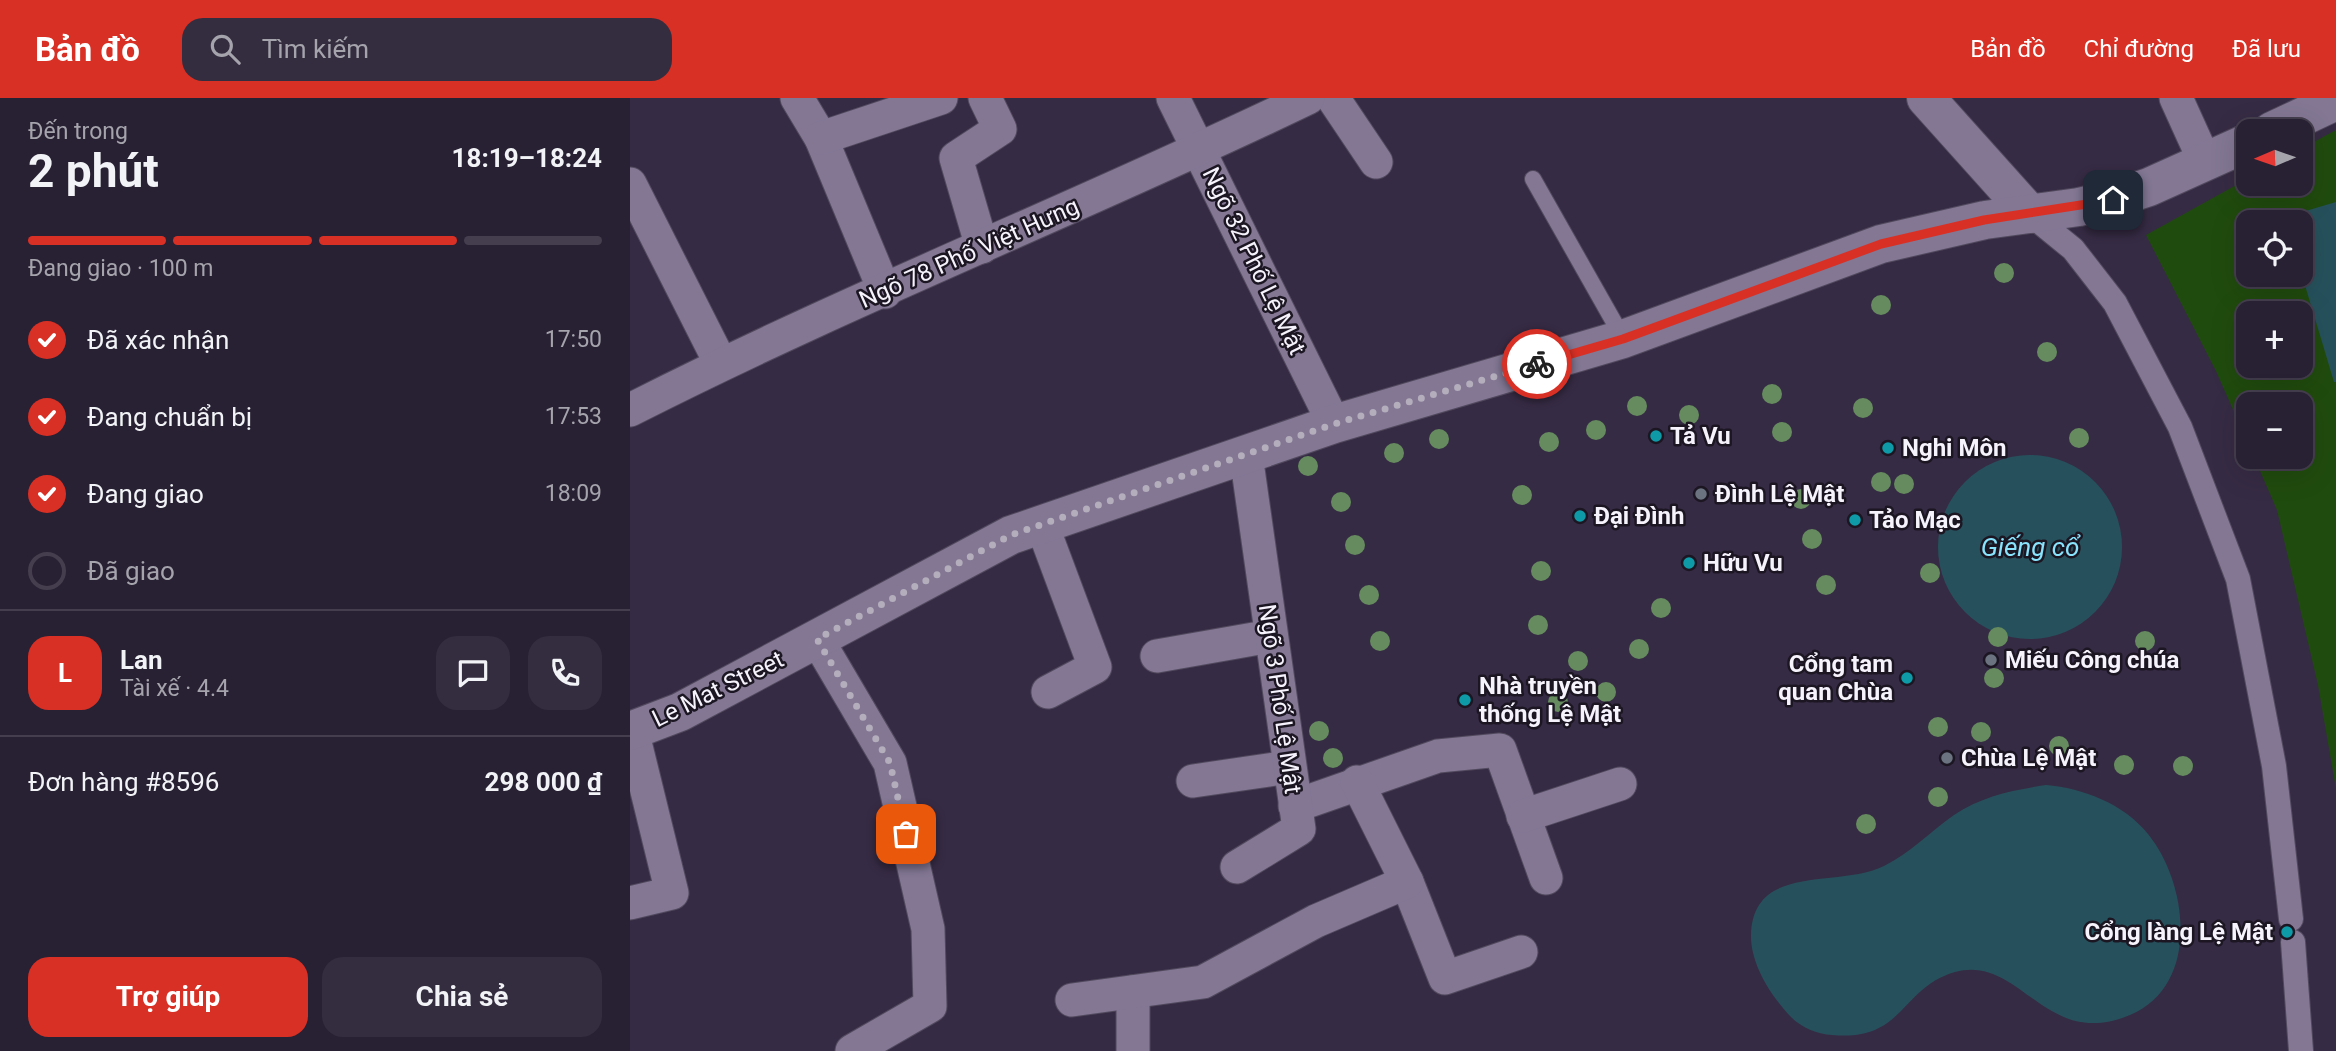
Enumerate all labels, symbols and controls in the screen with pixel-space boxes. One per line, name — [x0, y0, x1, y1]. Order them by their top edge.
search box — [182, 18, 672, 81]
text: Bản đồ — [35, 30, 140, 69]
icon: search — [206, 30, 244, 68]
text: Tìm kiếm — [262, 34, 369, 64]
text: Bản đồ — [1970, 35, 2046, 63]
text: Chỉ đường — [2084, 35, 2194, 63]
text: Đã lưu — [2232, 35, 2301, 63]
text: Đến trong — [28, 118, 128, 145]
north arrow — [2236, 119, 2314, 196]
map controls — [2236, 119, 2313, 469]
text: 18:19–18:24 — [452, 143, 602, 173]
text: 2 phút — [28, 144, 159, 198]
street label: Ngõ 32 Phố Lệ Mật — [1197, 163, 1311, 359]
pin — [2083, 170, 2143, 230]
icon: home — [2094, 181, 2132, 219]
street label: Ngõ 78 Phố Việt Hưng — [855, 192, 1083, 314]
button: locate — [2236, 210, 2313, 287]
text: Đang giao · 100 m — [28, 255, 213, 282]
button: + — [2236, 301, 2313, 378]
icon: check — [28, 321, 66, 359]
text: Đã xác nhận — [87, 325, 229, 355]
text: 17:50 — [545, 326, 602, 353]
courier — [1502, 329, 1572, 399]
icon: bike — [1518, 345, 1556, 383]
button: − — [2236, 392, 2313, 469]
icon: check — [28, 398, 66, 436]
text: Đang chuẩn bị — [87, 402, 252, 432]
text: 17:53 — [545, 403, 602, 430]
place label: Tả Vu — [1670, 422, 1731, 450]
marker: Tả Vu — [1648, 428, 1664, 444]
place label: Nghi Môn — [1902, 434, 2006, 462]
marker: Nghi Môn — [1880, 440, 1896, 456]
icon: check — [28, 475, 66, 513]
text: Đang giao — [87, 479, 204, 509]
text: 18:09 — [545, 480, 602, 507]
place label: Đình Lệ Mật — [1715, 480, 1844, 508]
marker: Đình Lệ Mật — [1693, 486, 1709, 502]
place label: Đại Đình — [1594, 502, 1685, 530]
place label: Tảo Mạc — [1869, 506, 1961, 534]
marker: Đại Đình — [1572, 508, 1588, 524]
marker: Tảo Mạc — [1847, 512, 1863, 528]
water label: Giếng cổ — [1981, 532, 2081, 562]
place label: Hữu Vu — [1703, 549, 1783, 577]
marker: Hữu Vu — [1681, 555, 1697, 571]
text: Đã giao — [87, 556, 175, 586]
street label: Ngõ 3 Phố Lệ Mật — [1253, 602, 1307, 796]
button: chat — [436, 636, 510, 710]
button: phone — [528, 636, 602, 710]
text: Lan — [120, 645, 163, 675]
street label: Le Mat Street — [648, 645, 788, 733]
place label: Miếu Công chúa — [2005, 646, 2179, 674]
place label: Cổng tam quan Chùa — [1778, 650, 1893, 706]
marker: Miếu Công chúa — [1983, 652, 1999, 668]
text: L — [58, 658, 72, 688]
marker: Cổng tam quan Chùa — [1899, 670, 1915, 686]
place label: Nhà truyền thống Lệ Mật — [1479, 672, 1621, 728]
text: Tài xế · 4.4 — [120, 675, 229, 702]
marker: Nhà truyền thống Lệ Mật — [1457, 692, 1473, 708]
place label: Chùa Lệ Mật — [1961, 744, 2096, 772]
marker: Chùa Lệ Mật — [1939, 750, 1955, 766]
text: Đơn hàng #8596 — [28, 767, 219, 797]
text: 298 000 ₫ — [485, 767, 602, 797]
pin — [876, 804, 936, 864]
icon: bag — [887, 815, 925, 853]
place label: Cổng làng Lệ Mật — [2084, 918, 2273, 946]
marker: Cổng làng Lệ Mật — [2279, 924, 2295, 940]
button: Trợ giúp — [28, 957, 308, 1037]
button: Chia sẻ — [322, 957, 602, 1037]

